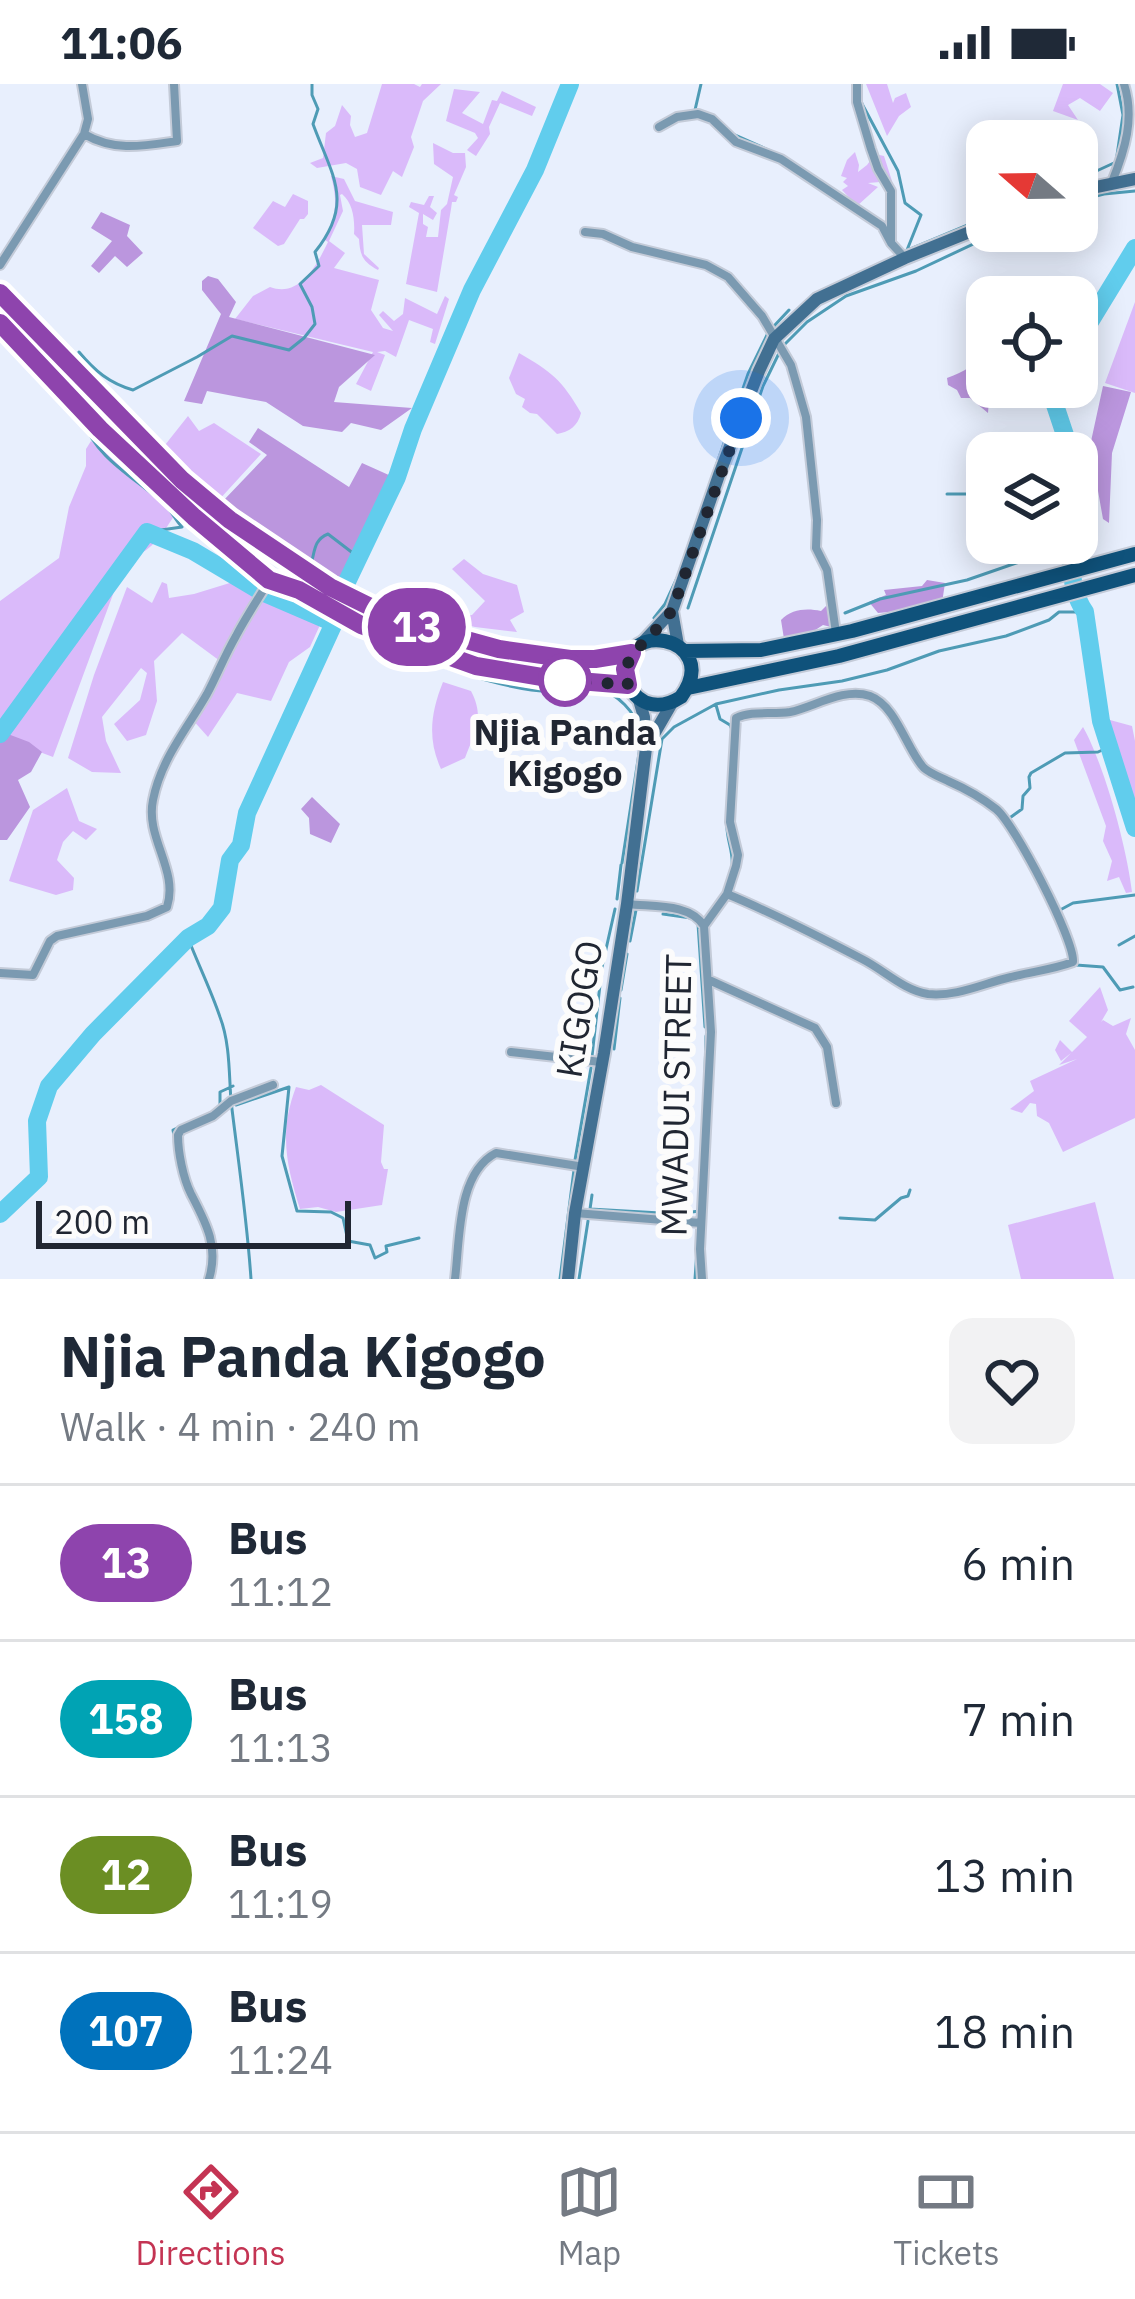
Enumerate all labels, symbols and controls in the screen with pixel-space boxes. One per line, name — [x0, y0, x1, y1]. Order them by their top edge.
text: 11:06 — [60, 13, 183, 71]
north arrow — [966, 120, 1098, 252]
map controls — [966, 120, 1098, 564]
button: locate — [966, 276, 1098, 408]
your location — [711, 388, 771, 448]
button: layers — [966, 432, 1098, 564]
line badge: 13 — [363, 588, 471, 666]
text: 13 — [392, 599, 442, 654]
marker: Njia Panda Kigogo — [540, 655, 590, 705]
place label: Njia Panda Kigogo — [473, 708, 657, 796]
street label: KIGOGO — [544, 937, 613, 1081]
street label: MWADUI STREET — [650, 953, 701, 1237]
scale bar — [36, 1195, 351, 1248]
text: 200 m — [54, 1200, 150, 1243]
button: heart — [949, 1318, 1075, 1444]
text: Njia Panda Kigogo — [60, 1319, 546, 1393]
text: Walk · 4 min · 240 m — [60, 1401, 421, 1452]
text: Bus — [228, 1508, 308, 1566]
text: 6 min — [961, 1534, 1075, 1592]
text: 13 — [101, 1535, 151, 1590]
text: 11:12 — [228, 1566, 333, 1617]
text: Bus — [228, 1664, 308, 1722]
text: 7 min — [961, 1690, 1075, 1748]
text: 158 — [88, 1691, 164, 1746]
text: 11:13 — [228, 1722, 333, 1773]
text: Bus — [228, 1820, 308, 1878]
text: 13 min — [934, 1846, 1075, 1904]
text: 12 — [101, 1847, 151, 1902]
text: 11:19 — [228, 1878, 333, 1929]
text: Bus — [228, 1976, 308, 2034]
text: 18 min — [934, 2002, 1075, 2060]
text: 107 — [88, 2003, 164, 2058]
text: 11:24 — [228, 2034, 333, 2085]
tab: Directions — [135, 2159, 286, 2274]
tab: Map — [556, 2159, 622, 2274]
tab: Tickets — [893, 2159, 1000, 2274]

